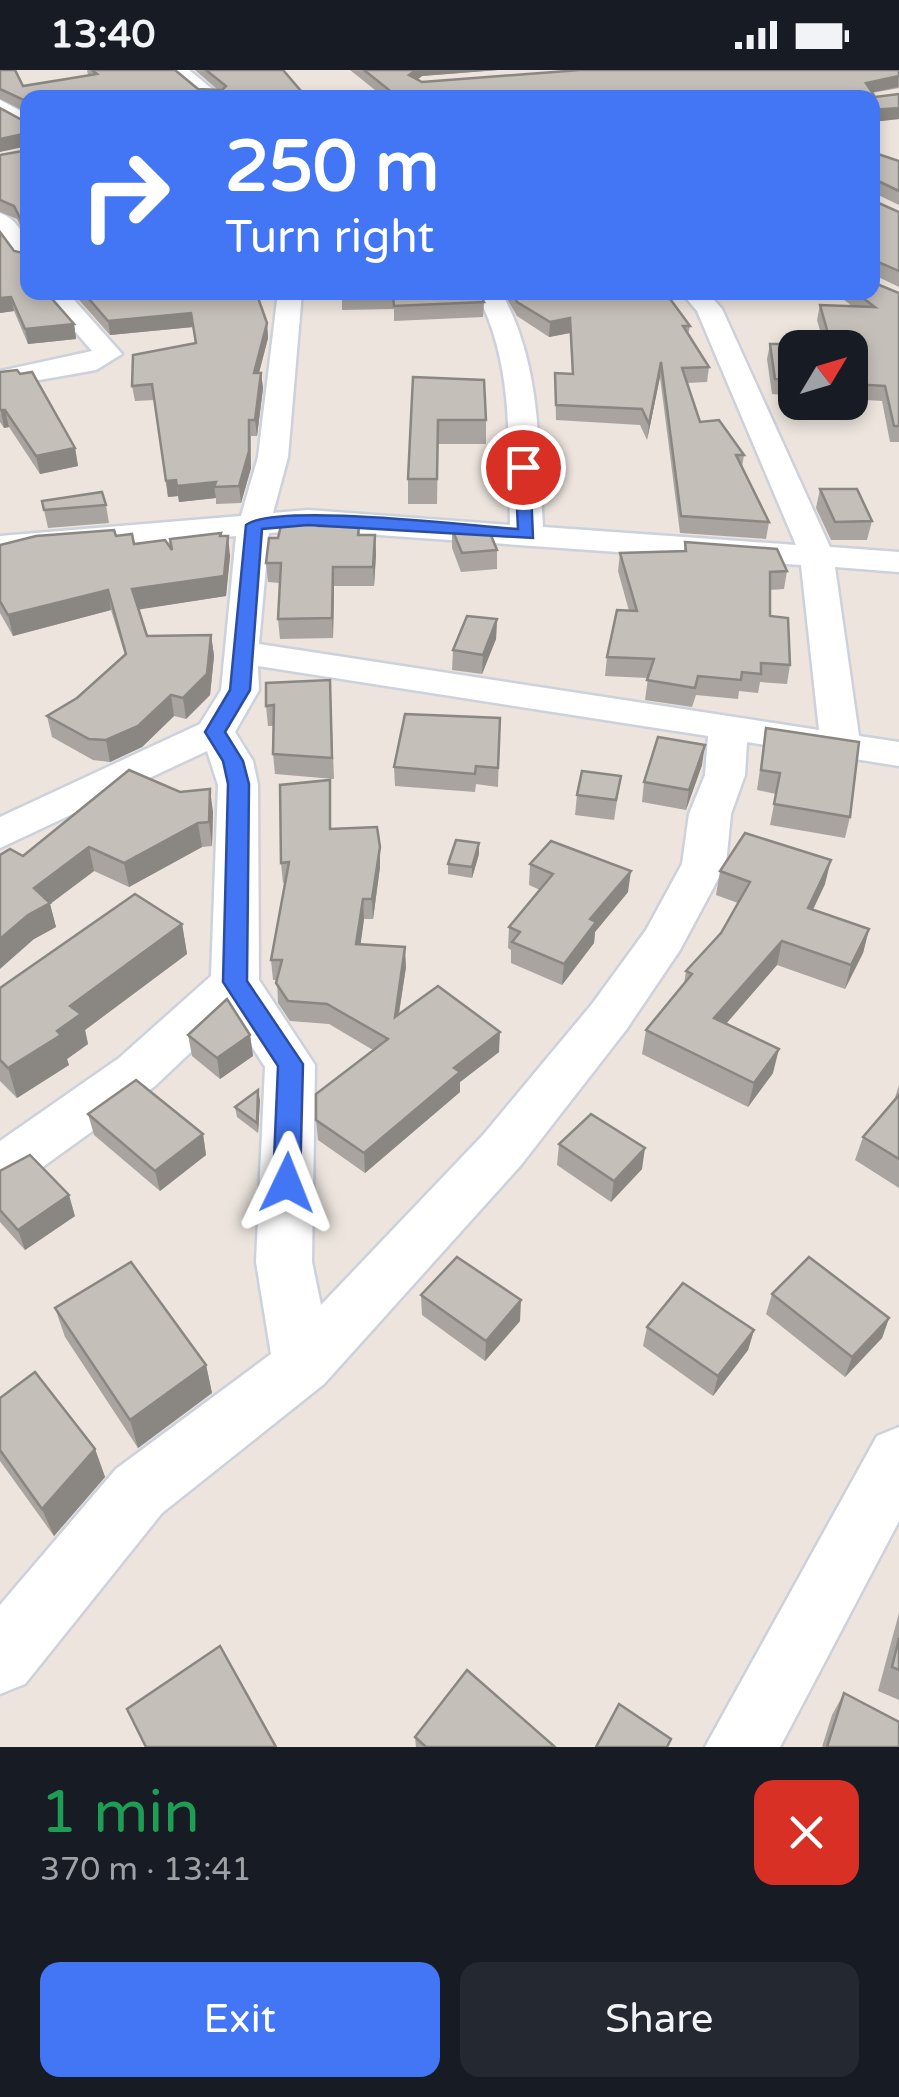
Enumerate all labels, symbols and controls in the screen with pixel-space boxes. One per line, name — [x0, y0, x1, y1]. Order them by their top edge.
text: 13:40 — [50, 12, 155, 58]
text: 250 m — [225, 126, 439, 210]
icon: right — [60, 130, 190, 260]
text: Turn right — [225, 211, 434, 265]
north arrow — [778, 330, 868, 420]
map controls — [778, 330, 868, 420]
pin — [481, 425, 566, 510]
icon: arrive — [496, 440, 551, 495]
position arrow — [235, 1131, 339, 1235]
text: 1 min — [40, 1777, 200, 1849]
button: close — [754, 1780, 859, 1885]
text: 370 m · 13:41 — [40, 1851, 252, 1889]
button: Exit — [40, 1962, 440, 2077]
button: Share — [460, 1962, 859, 2077]

